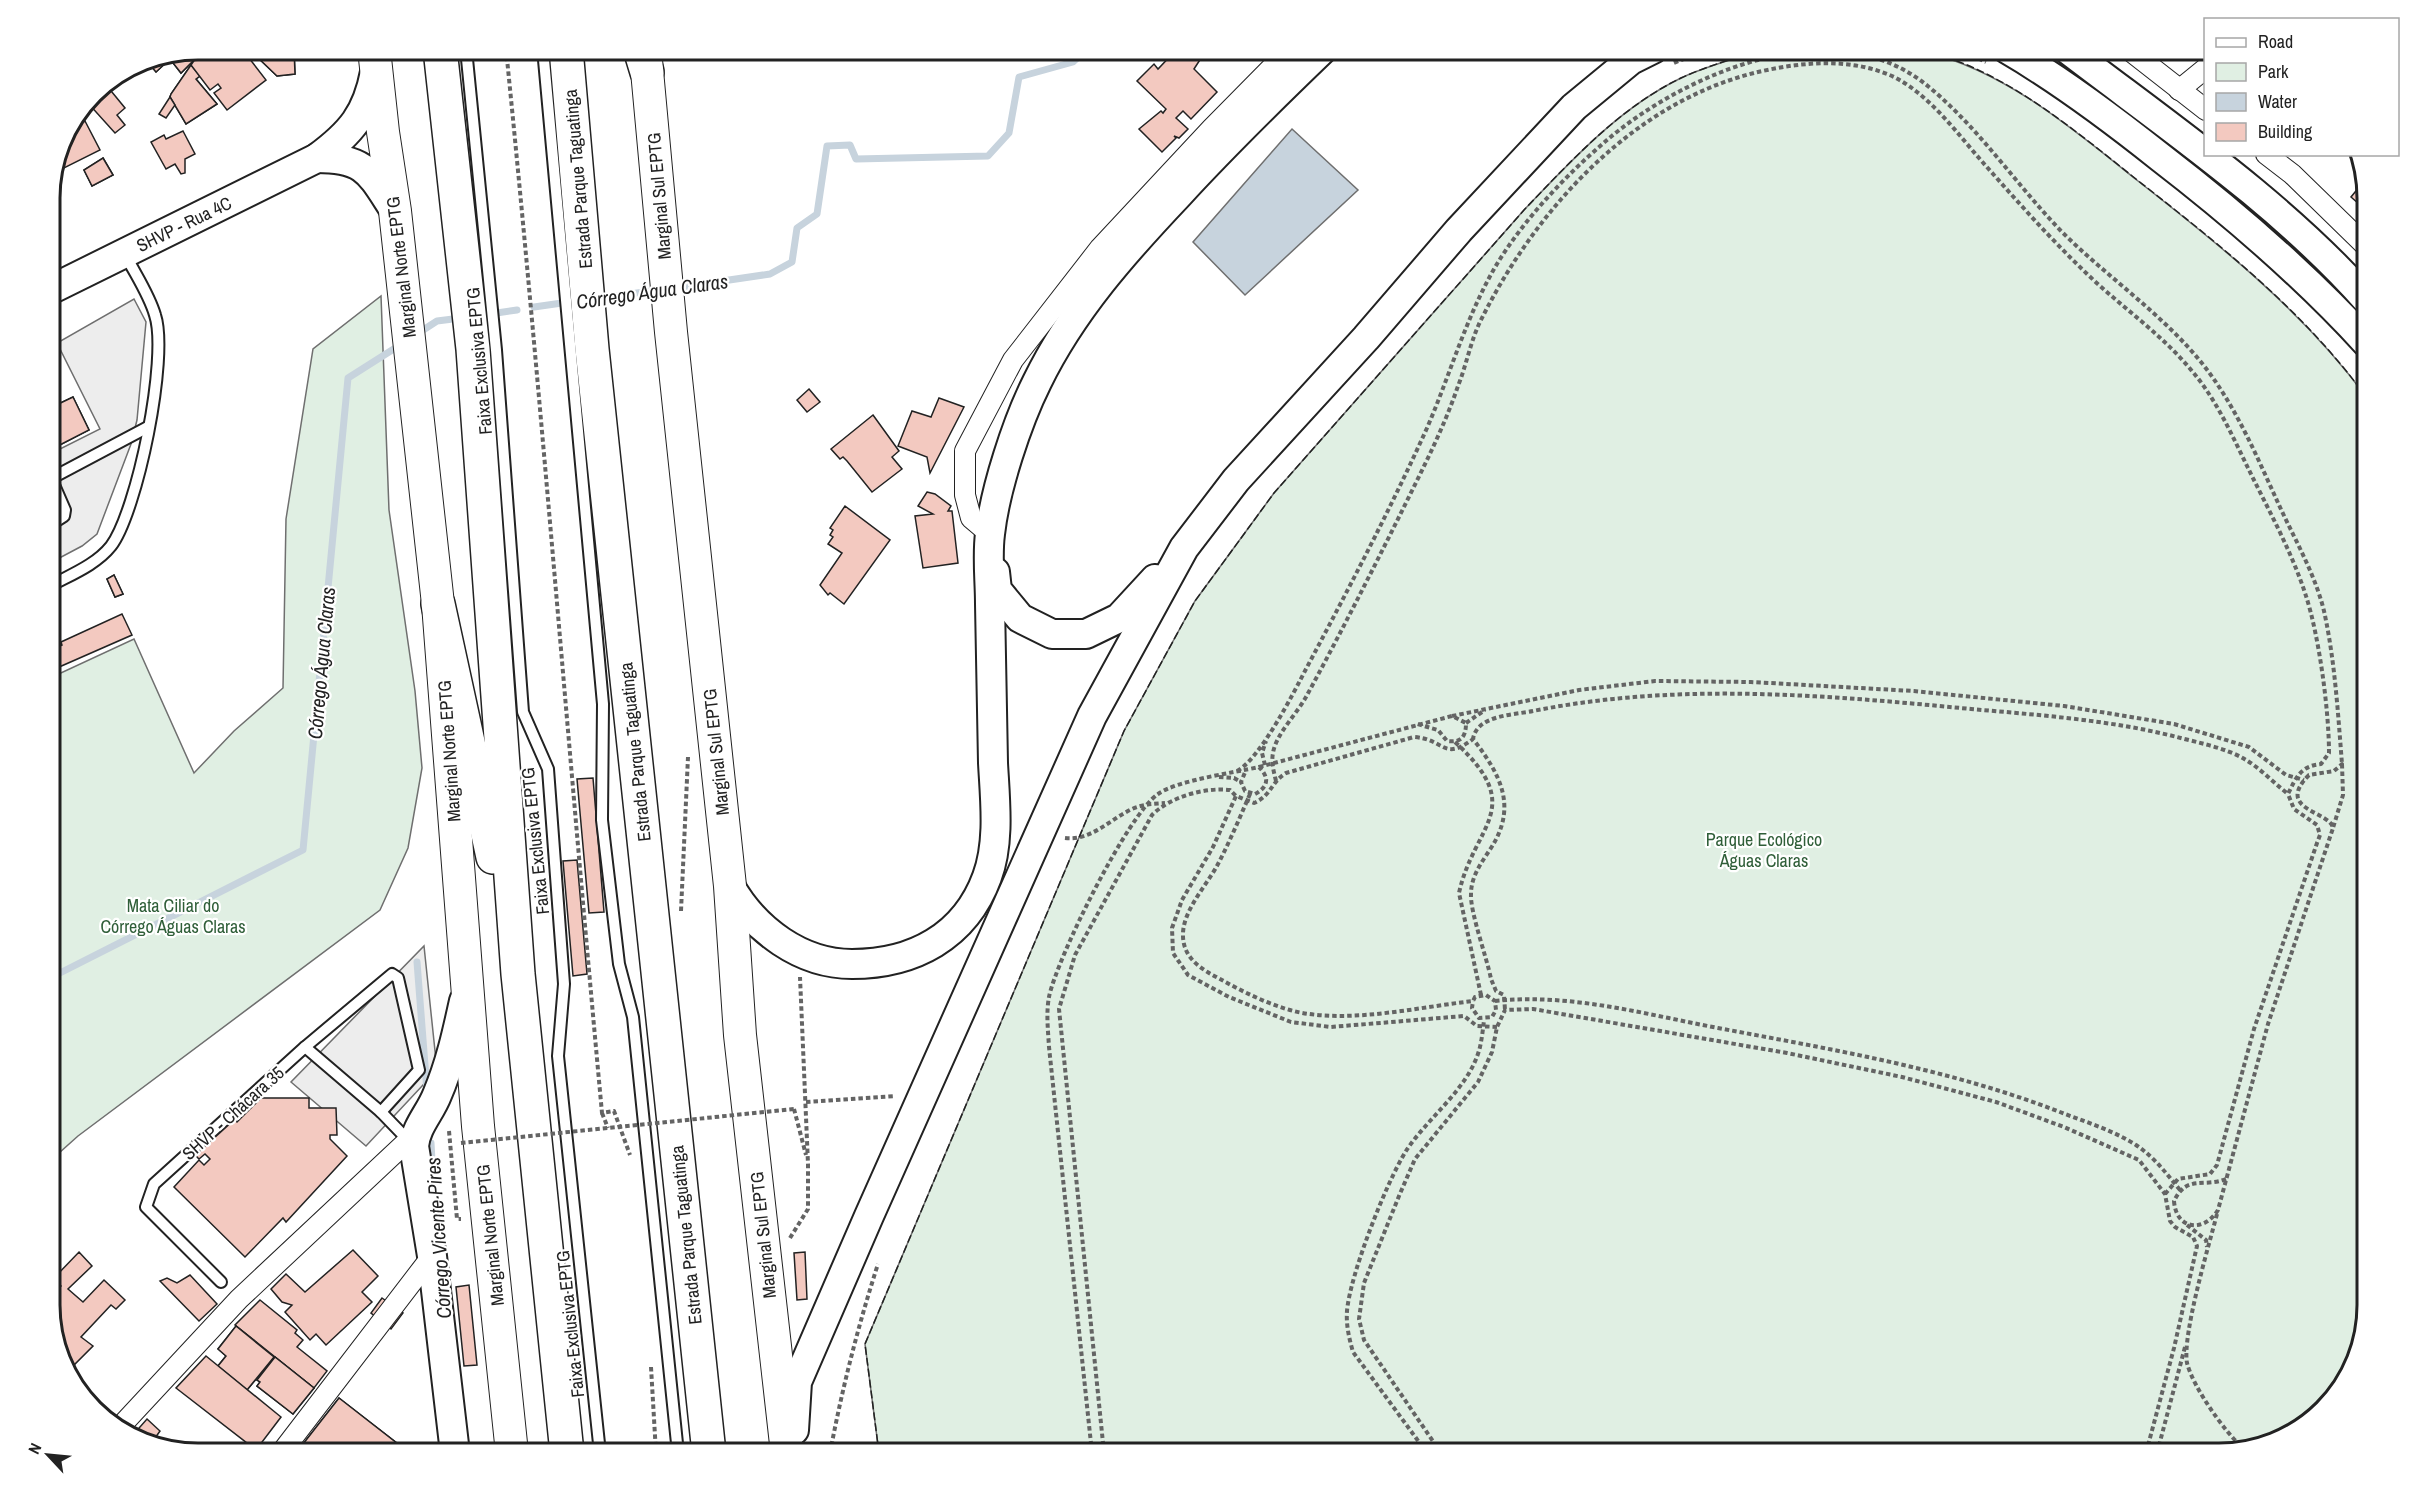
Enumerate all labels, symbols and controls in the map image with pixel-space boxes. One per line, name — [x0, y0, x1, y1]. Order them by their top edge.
legend — [2204, 18, 2399, 156]
text: Road — [2258, 29, 2293, 54]
text: Park — [2258, 59, 2289, 84]
street label: Estrada Parque Taguatinga — [558, 88, 598, 270]
text: Water — [2258, 89, 2297, 114]
text: Building — [2258, 119, 2313, 144]
street label: Marginal Sul EPTG — [641, 132, 677, 260]
street label: SHVP - Rua 4C — [132, 190, 236, 258]
street label: Marginal Norte EPTG — [380, 195, 422, 339]
water label: Córrego Água Claras — [574, 267, 730, 315]
street label: Faixa Exclusiva EPTG — [460, 286, 498, 436]
water label: Córrego Água Claras — [301, 586, 341, 740]
street label: Estrada Parque Taguatinga — [613, 661, 657, 843]
street label: Marginal Norte EPTG — [432, 679, 466, 823]
street label: Marginal Sul EPTG — [697, 687, 735, 817]
street label: Faixa Exclusiva EPTG — [515, 766, 555, 916]
park label: Parque Ecológico Águas Claras — [1706, 827, 1822, 873]
park label: Mata Ciliar do Córrego Águas Claras — [100, 893, 246, 939]
street label: SHVP - Chácara 35 — [177, 1060, 289, 1166]
street label: Estrada Parque Taguatinga — [664, 1144, 708, 1326]
water label: Córrego Vicente Pires — [419, 1156, 457, 1320]
street label: Marginal Norte EPTG — [470, 1163, 510, 1307]
street label: Marginal Sul EPTG — [744, 1170, 782, 1300]
street label: Faixa Exclusiva EPTG — [550, 1249, 590, 1399]
north arrow — [18, 1425, 78, 1485]
text: N — [23, 1439, 46, 1458]

